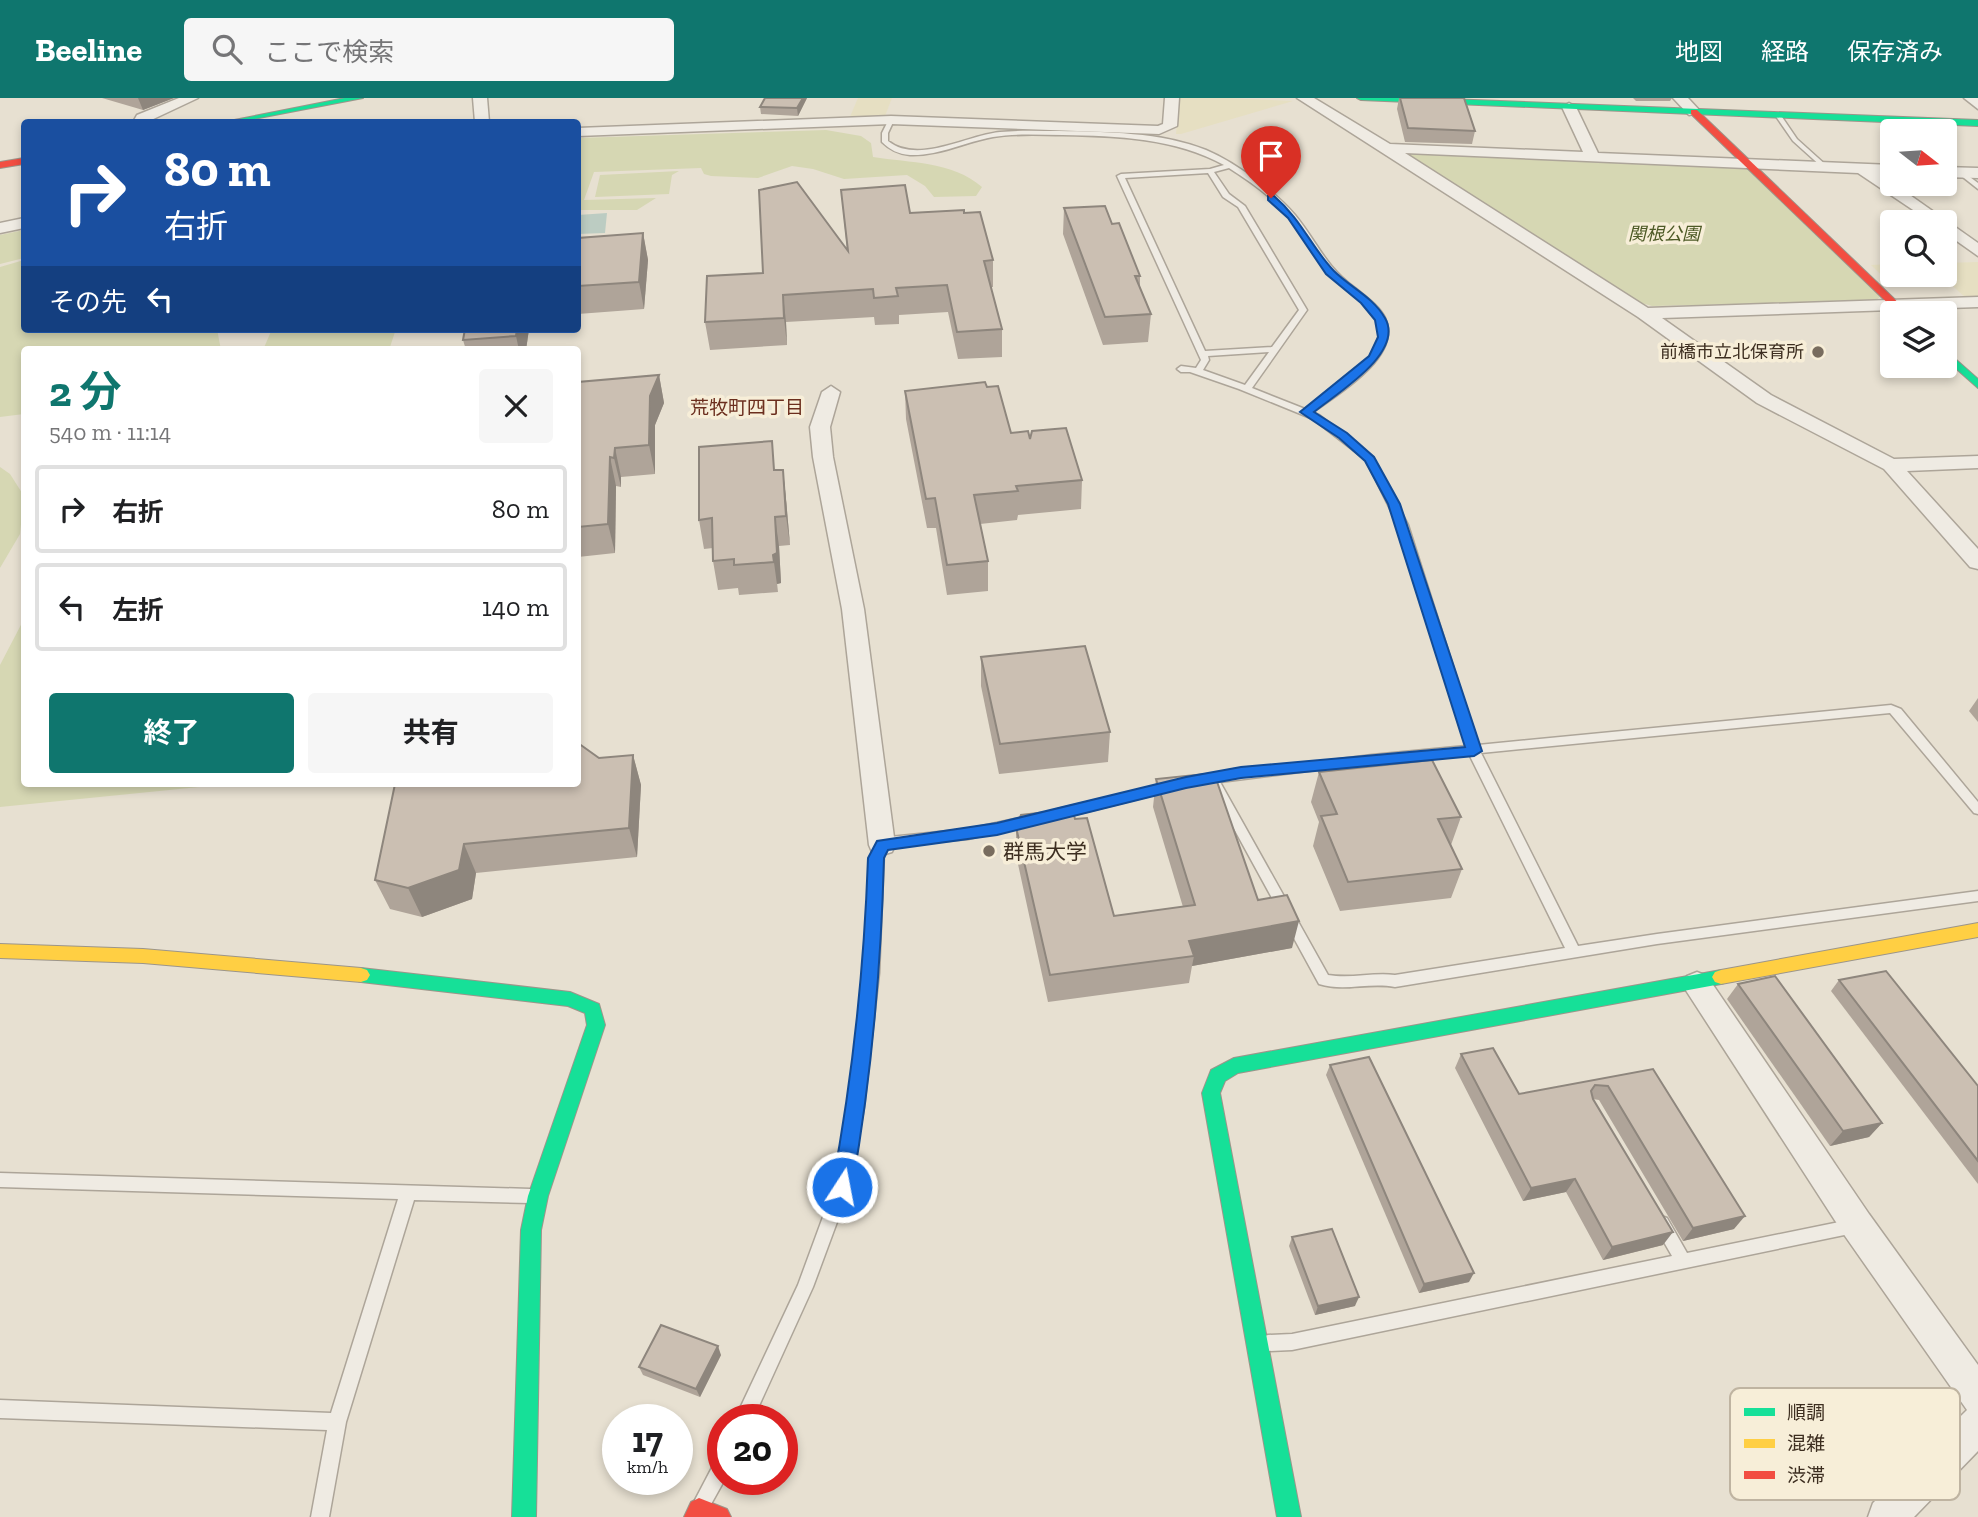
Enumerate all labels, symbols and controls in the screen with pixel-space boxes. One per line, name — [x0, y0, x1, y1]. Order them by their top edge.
search box — [184, 18, 674, 81]
text: Beeline — [35, 30, 142, 69]
icon: search — [208, 30, 246, 68]
text: ここで検索 — [264, 36, 394, 68]
text: 地図 — [1675, 37, 1723, 66]
text: 経路 — [1761, 37, 1809, 66]
text: 保存済み — [1847, 37, 1943, 66]
north arrow — [1880, 119, 1956, 196]
map controls — [1880, 119, 1957, 378]
pin — [1241, 126, 1301, 198]
icon: arrive — [1252, 137, 1290, 175]
text: 80 m — [164, 140, 271, 199]
icon: right — [49, 147, 140, 238]
text: 右折 — [164, 207, 228, 245]
button: search — [1880, 210, 1957, 287]
park label: 関根公園 — [1628, 223, 1703, 245]
icon: left — [141, 280, 179, 318]
text: その先 — [49, 286, 127, 318]
button: layers — [1880, 301, 1957, 378]
place label: 前橋市立北保育所 — [1660, 341, 1804, 363]
marker: 前橋市立北保育所 — [1810, 344, 1826, 360]
text: 2 分 — [49, 366, 121, 417]
button: close — [479, 369, 553, 443]
district label: 荒牧町四丁目 — [690, 396, 804, 419]
text: 540 m · 11:14 — [49, 418, 171, 446]
icon: right — [53, 490, 91, 528]
text: 80 m — [492, 493, 549, 525]
text: 右折 — [112, 496, 164, 528]
icon: left — [53, 588, 91, 626]
text: 140 m — [482, 591, 549, 623]
text: 左折 — [112, 594, 164, 626]
button: 終了 — [49, 693, 294, 773]
button: 共有 — [308, 693, 553, 773]
place label: 群馬大学 — [1003, 839, 1087, 864]
marker: 群馬大学 — [981, 843, 997, 859]
position arrow — [805, 1150, 879, 1224]
legend — [1730, 1388, 1960, 1500]
text: 順調 — [1787, 1401, 1825, 1424]
speed limit sign: 20 — [707, 1404, 798, 1495]
text: 17 — [632, 1419, 663, 1461]
text: 混雑 — [1787, 1432, 1825, 1455]
text: km/h — [627, 1456, 668, 1478]
text: 渋滞 — [1787, 1464, 1825, 1487]

